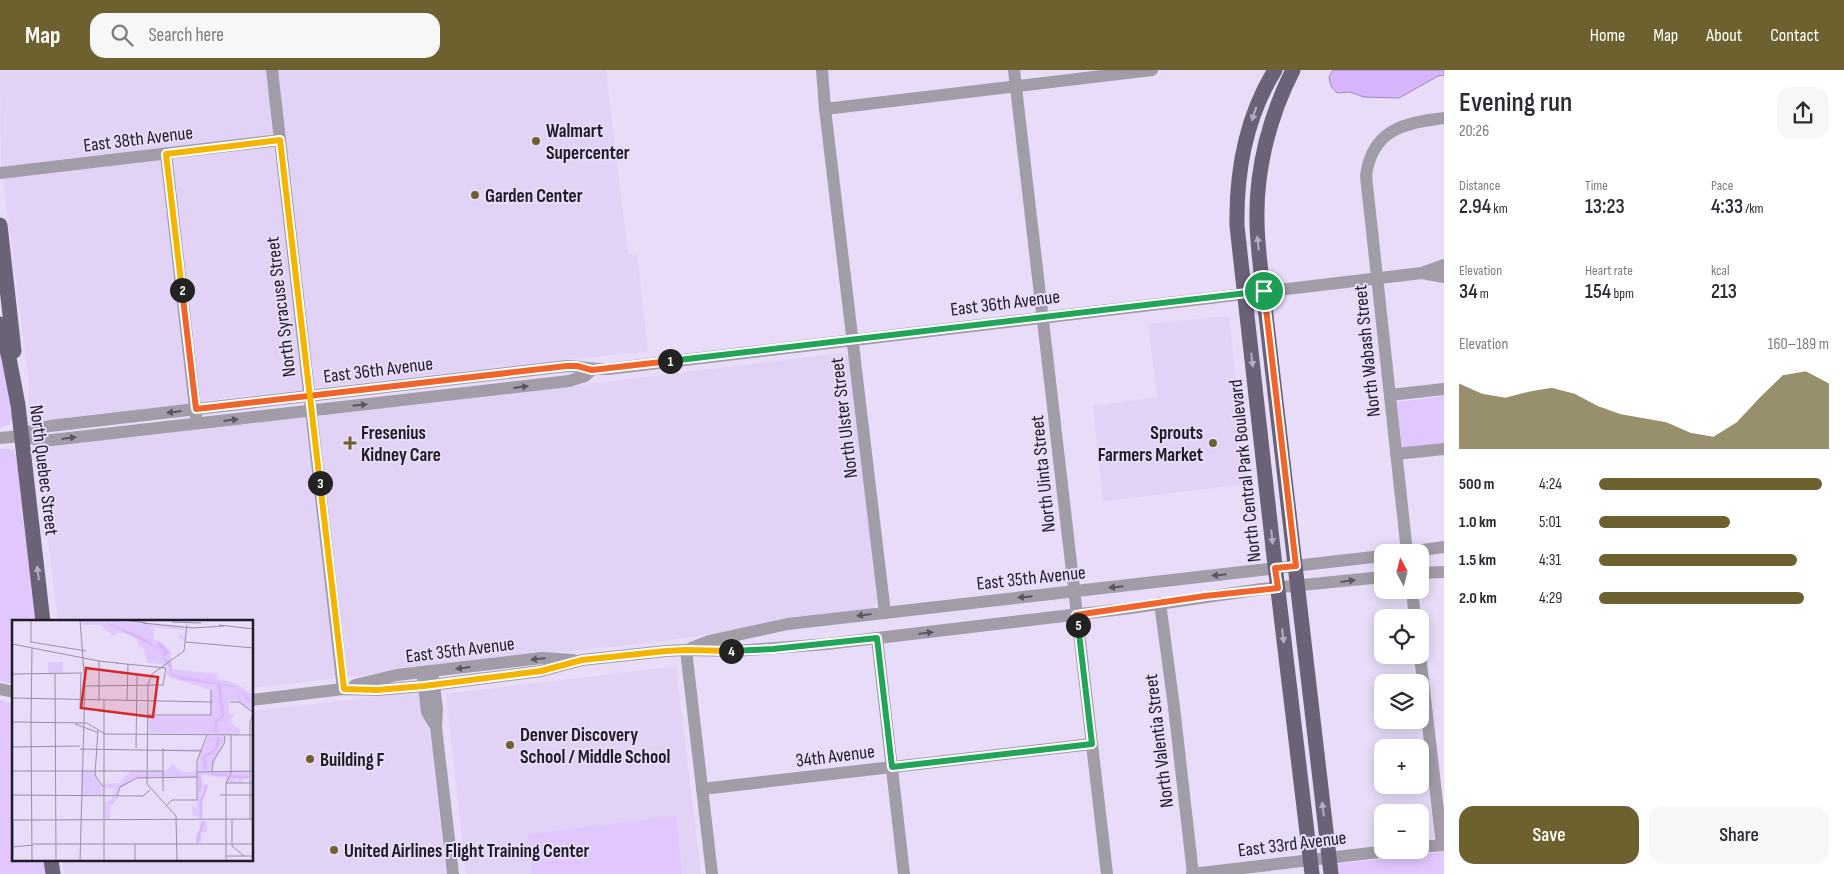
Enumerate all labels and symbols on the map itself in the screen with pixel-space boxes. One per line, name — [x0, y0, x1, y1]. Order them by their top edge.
one-way arrow — [1249, 107, 1257, 122]
place label: Walmart Supercenter — [546, 120, 630, 165]
street label: East 38th Avenue — [82, 121, 194, 158]
marker: Walmart Supercenter — [530, 135, 542, 147]
place label: Garden Center — [485, 185, 583, 208]
marker: Garden Center — [469, 189, 481, 201]
one-way arrow — [1254, 234, 1262, 250]
street label: North Syracuse Street — [261, 235, 302, 378]
pin — [1243, 270, 1285, 312]
pin: 2 — [170, 278, 194, 302]
street label: North Wabash Street — [1349, 283, 1386, 418]
street label: East 36th Avenue — [949, 285, 1061, 322]
pin: 1 — [658, 348, 682, 374]
street label: East 36th Avenue — [322, 352, 434, 389]
one-way arrow — [1248, 352, 1256, 368]
street label: North Ulster Street — [826, 356, 863, 480]
street label: North Central Park Boulevard — [1224, 378, 1267, 563]
one-way arrow — [513, 383, 529, 391]
one-way arrow — [352, 401, 368, 409]
street label: North Quebec Street — [24, 404, 63, 537]
one-way arrow — [166, 408, 182, 416]
street label: North Uinta Street — [1026, 414, 1061, 533]
one-way arrow — [223, 416, 239, 424]
place label: Fresenius Kidney Care — [361, 422, 441, 467]
place label: Sprouts Farmers Market — [1098, 422, 1203, 467]
one-way arrow — [62, 434, 78, 442]
marker: Fresenius Kidney Care — [343, 436, 357, 450]
marker: Sprouts Farmers Market — [1207, 437, 1219, 449]
pin: 3 — [308, 470, 332, 496]
one-way arrow — [1268, 530, 1276, 546]
north arrow — [1374, 544, 1429, 599]
street label: East 35th Avenue — [976, 561, 1087, 596]
one-way arrow — [34, 565, 42, 581]
one-way arrow — [1210, 571, 1226, 579]
one-way arrow — [1340, 577, 1356, 585]
one-way arrow — [1107, 583, 1123, 591]
one-way arrow — [1017, 593, 1033, 601]
one-way arrow — [856, 611, 872, 619]
pin: 5 — [1066, 612, 1090, 638]
inset map — [12, 620, 254, 862]
one-way arrow — [919, 629, 935, 637]
one-way arrow — [1279, 629, 1287, 645]
street label: East 35th Avenue — [404, 632, 516, 669]
pin: 4 — [718, 638, 744, 664]
one-way arrow — [530, 655, 546, 663]
one-way arrow — [455, 664, 471, 672]
street label: North Valentia Street — [1140, 672, 1179, 809]
place label: Denver Discovery School / Middle School — [520, 724, 670, 769]
marker: Denver Discovery School / Middle School — [504, 739, 516, 751]
street label: 34th Avenue — [794, 740, 876, 773]
place label: Building F — [320, 749, 385, 772]
marker: Building F — [304, 753, 316, 765]
one-way arrow — [1319, 801, 1327, 817]
street label: East 33rd Avenue — [1237, 826, 1348, 863]
place label: United Airlines Flight Training Center — [344, 840, 590, 863]
marker: United Airlines Flight Training Center — [328, 844, 340, 856]

